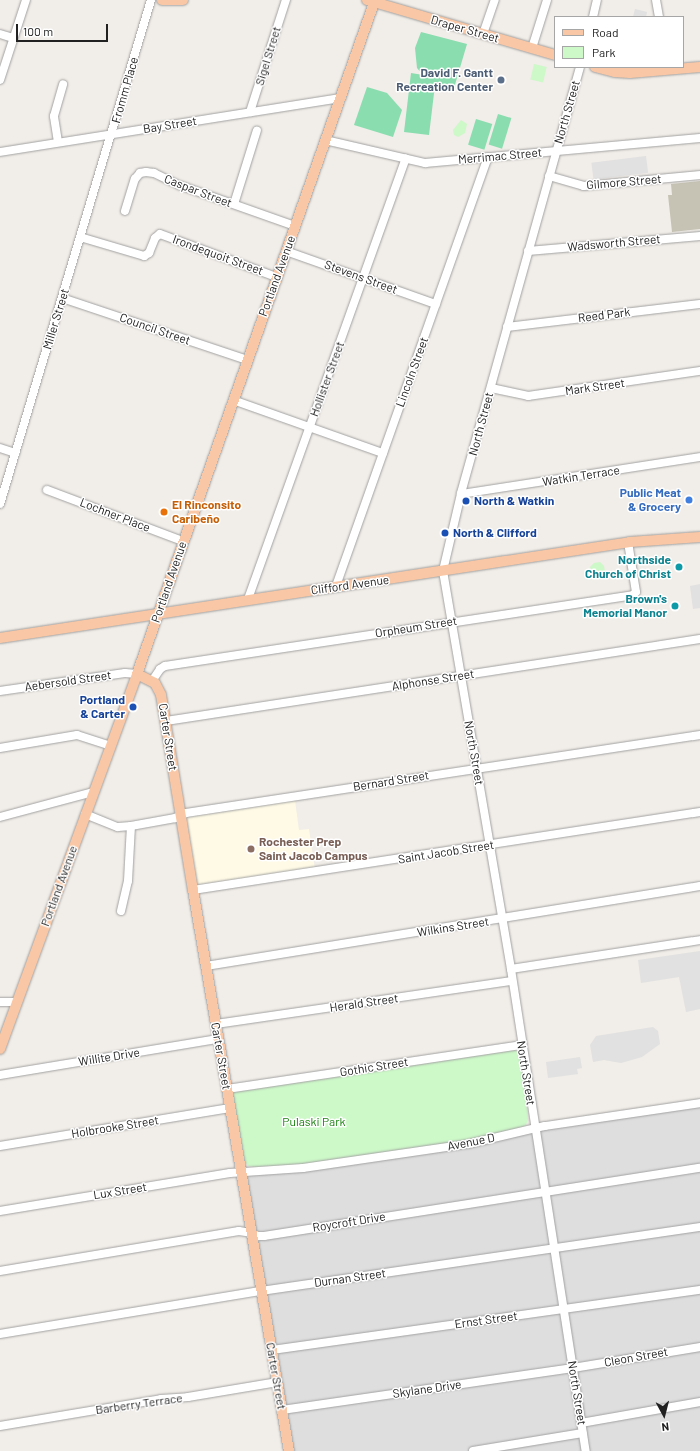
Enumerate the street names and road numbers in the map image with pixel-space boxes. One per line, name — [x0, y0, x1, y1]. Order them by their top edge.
street label: Draper Street — [429, 12, 501, 46]
street label: Sigel Street — [252, 25, 284, 87]
street label: Fromm Place — [109, 55, 141, 125]
street label: North Street — [551, 79, 583, 145]
street label: Bay Street — [142, 114, 198, 136]
street label: Merrimac Street — [457, 145, 543, 167]
street label: Caspar Street — [162, 171, 234, 211]
street label: Gilmore Street — [586, 172, 662, 192]
street label: Irondequoit Street — [171, 232, 265, 278]
street label: Wadsworth Street — [567, 232, 661, 254]
street label: Portland Avenue — [256, 234, 298, 318]
street label: Stevens Street — [322, 257, 400, 297]
street label: Miller Street — [40, 287, 72, 351]
street label: Reed Park — [577, 305, 631, 325]
street label: Council Street — [118, 310, 192, 348]
street label: Lincoln Street — [393, 335, 431, 409]
street label: Hollister Street — [307, 339, 347, 419]
street label: Mark Street — [564, 376, 626, 398]
street label: North Street — [466, 391, 496, 457]
street label: Watkin Terrace — [541, 463, 621, 489]
street label: Lochner Place — [78, 495, 152, 535]
street label: Portland Avenue — [148, 540, 190, 624]
street label: Clifford Avenue — [310, 572, 390, 598]
street label: Orpheum Street — [374, 613, 458, 641]
street label: Alphonse Street — [391, 666, 475, 694]
street label: Aebersold Street — [24, 668, 112, 694]
street label: Carter Street — [156, 702, 180, 772]
street label: North Street — [461, 720, 487, 786]
street label: Bernard Street — [352, 768, 430, 794]
street label: Saint Jacob Street — [397, 837, 495, 867]
street label: Portland Avenue — [38, 844, 80, 928]
street label: Wilkins Street — [416, 914, 490, 940]
street label: Herald Street — [329, 991, 399, 1015]
street label: Carter Street — [208, 1021, 234, 1091]
street label: North Street — [514, 1040, 538, 1106]
street label: Willite Drive — [77, 1045, 141, 1069]
street label: Gothic Street — [339, 1054, 409, 1080]
street label: Holbrooke Street — [70, 1113, 160, 1141]
street label: Avenue D — [446, 1130, 496, 1154]
street label: Lux Street — [92, 1180, 148, 1202]
street label: Roycroft Drive — [311, 1209, 387, 1235]
street label: Durnan Street — [313, 1266, 387, 1290]
street label: Ernst Street — [454, 1308, 518, 1332]
street label: Carter Street — [263, 1341, 289, 1411]
street label: Cleon Street — [603, 1344, 669, 1370]
street label: North Street — [565, 1360, 589, 1426]
street label: Skylane Drive — [392, 1377, 462, 1401]
street label: Barberry Terrace — [95, 1391, 183, 1417]

